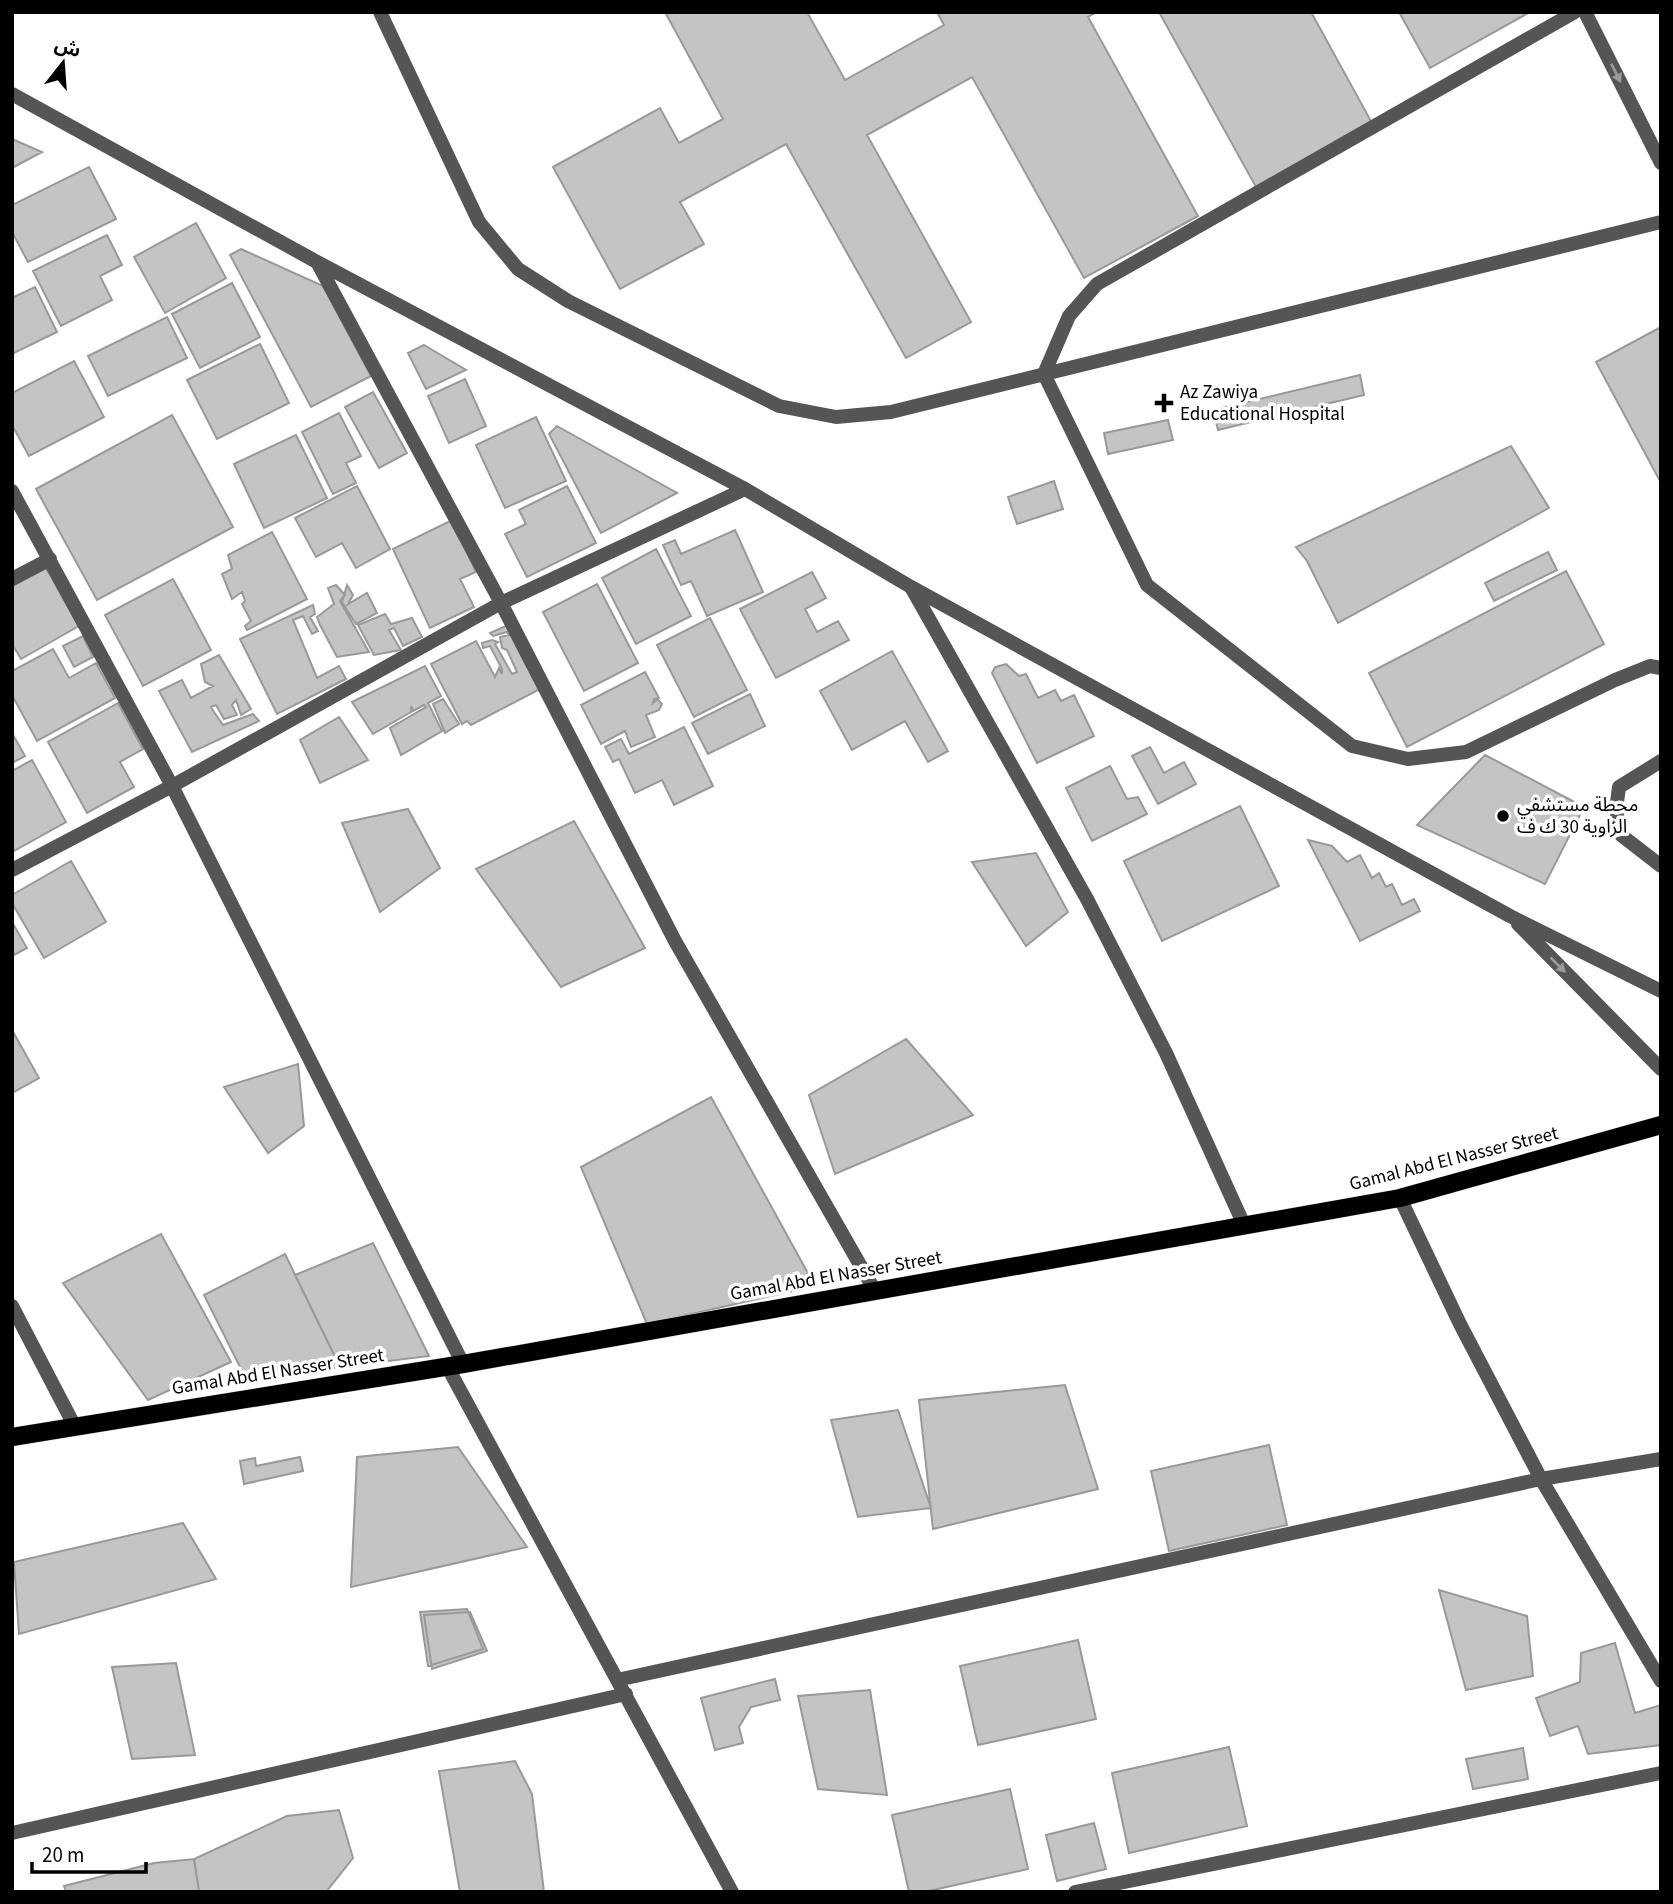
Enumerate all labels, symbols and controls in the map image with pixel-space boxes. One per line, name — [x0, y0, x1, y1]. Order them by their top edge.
north arrow — [28, 28, 98, 98]
text: ش — [51, 31, 84, 65]
one-way arrow — [1610, 63, 1621, 83]
place label: Az Zawiya Educational Hospital — [1180, 379, 1345, 428]
marker: Az Zawiya Educational Hospital — [1154, 393, 1174, 413]
place label: محطة مستشفي الزاوية 30 ك ف — [1517, 792, 1638, 841]
marker: محطة مستشفي الزاوية 30 ك ف — [1495, 808, 1511, 824]
one-way arrow — [1549, 956, 1566, 973]
street label: Gamal Abd El Nasser Street — [1347, 1120, 1562, 1198]
street label: Gamal Abd El Nasser Street — [728, 1244, 944, 1308]
street label: Gamal Abd El Nasser Street — [170, 1342, 387, 1402]
scale bar — [32, 1830, 145, 1874]
text: 20 m — [42, 1840, 84, 1870]

